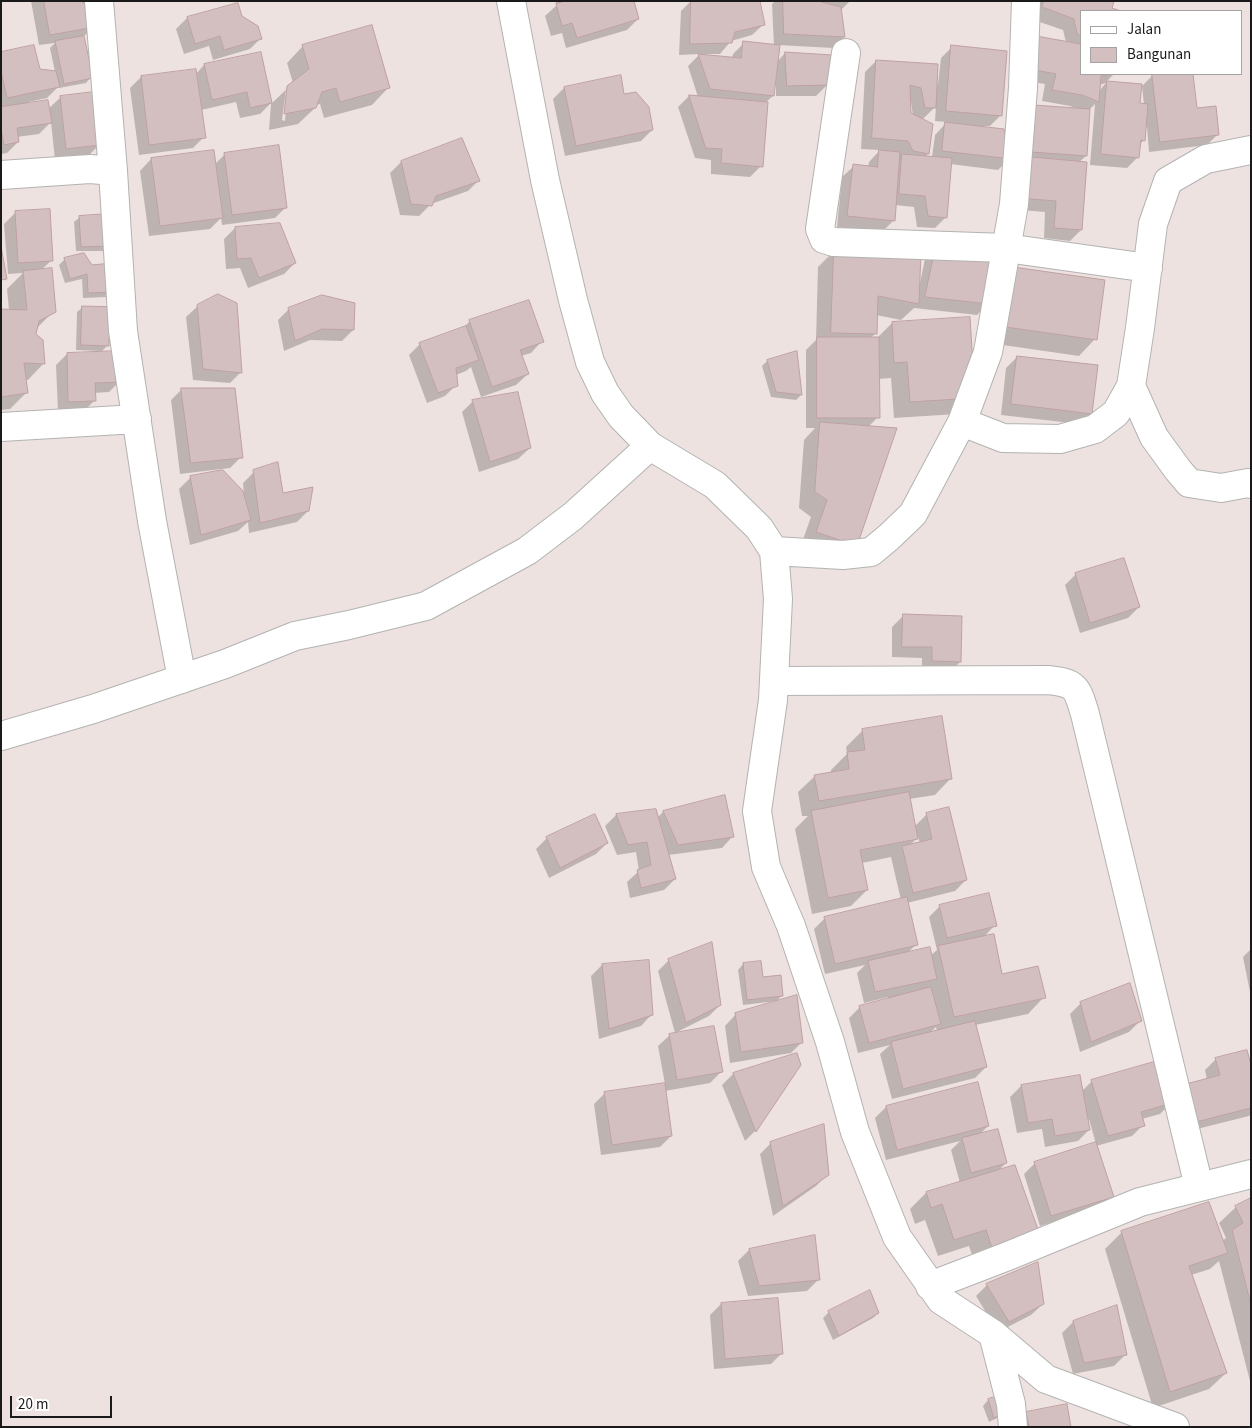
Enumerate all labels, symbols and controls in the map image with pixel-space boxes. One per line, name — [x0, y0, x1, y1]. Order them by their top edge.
legend — [1080, 10, 1242, 75]
text: Jalan — [1127, 19, 1161, 40]
text: Bangunan — [1127, 44, 1191, 65]
scale bar — [12, 1386, 115, 1418]
text: 20 m — [18, 1394, 48, 1415]

